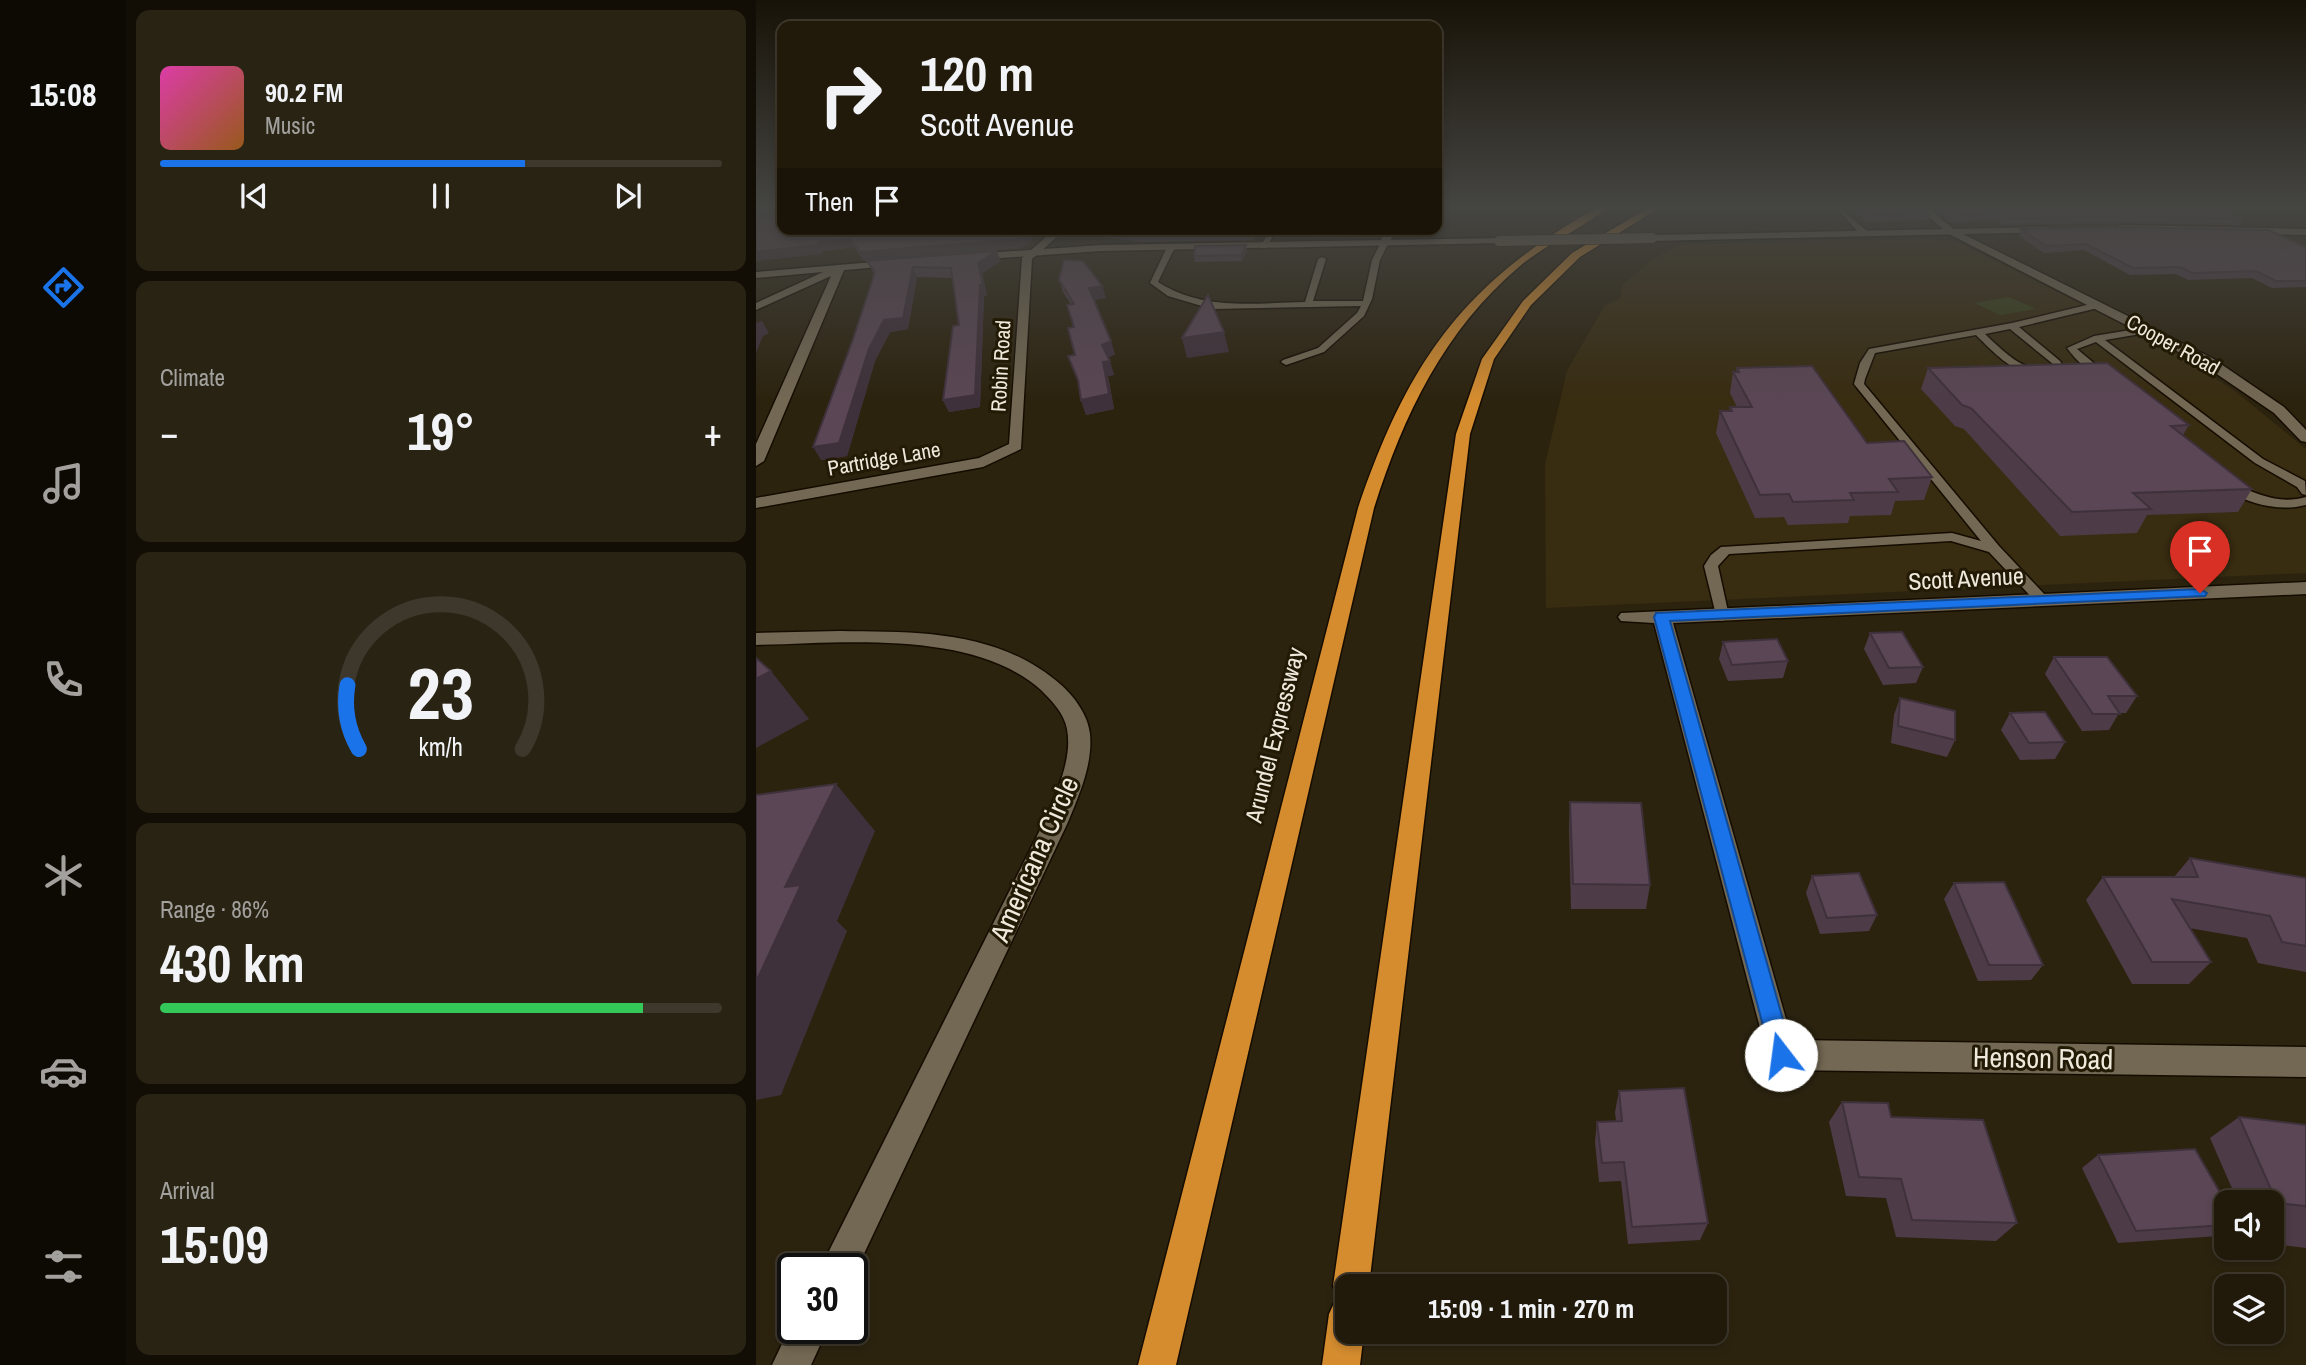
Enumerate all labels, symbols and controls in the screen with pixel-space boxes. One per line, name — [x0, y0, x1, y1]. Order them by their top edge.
text: 120 m — [920, 40, 1034, 106]
icon: right — [805, 49, 896, 140]
text: 15:08 — [29, 73, 97, 116]
text: 90.2 FM — [265, 75, 343, 110]
text: Scott Avenue — [920, 103, 1074, 146]
text: Music — [265, 110, 315, 141]
icon: previous — [235, 177, 273, 215]
icon: pause — [422, 177, 460, 215]
icon: next — [609, 177, 647, 215]
icon: arrive — [868, 182, 906, 220]
text: Then — [805, 184, 854, 219]
icon: directions — [39, 263, 88, 312]
street label: Cooper Road — [2121, 307, 2225, 382]
street label: Robin Road — [984, 319, 1017, 413]
text: Climate — [160, 362, 225, 393]
text: 19° — [407, 396, 475, 466]
text: − — [160, 407, 178, 458]
text: + — [704, 407, 722, 458]
street label: Partridge Lane — [825, 434, 943, 483]
icon: music — [39, 459, 88, 508]
pin — [2170, 521, 2230, 593]
icon: arrive — [2181, 532, 2219, 570]
street label: Scott Avenue — [1907, 559, 2025, 597]
text: 23 — [408, 644, 474, 742]
street label: Arundel Expressway — [1237, 644, 1311, 827]
icon: phone — [39, 655, 88, 704]
text: km/h — [419, 729, 463, 763]
street label: Americana Circle — [980, 770, 1087, 949]
icon: climate — [39, 851, 88, 900]
text: Range · 86% — [160, 894, 269, 925]
text: 430 km — [160, 928, 305, 998]
position arrow — [1744, 1018, 1818, 1092]
street label: Henson Road — [1972, 1038, 2114, 1078]
icon: car — [39, 1047, 88, 1096]
text: Arrival — [160, 1175, 215, 1206]
map controls — [2214, 1190, 2284, 1344]
button: sound — [2214, 1190, 2284, 1260]
text: 15:09 — [160, 1209, 269, 1279]
icon: filters — [39, 1242, 88, 1291]
speed limit sign: 30 — [777, 1253, 868, 1344]
button: layers — [2214, 1274, 2284, 1344]
text: 15:09 · 1 min · 270 m — [1428, 1291, 1634, 1326]

